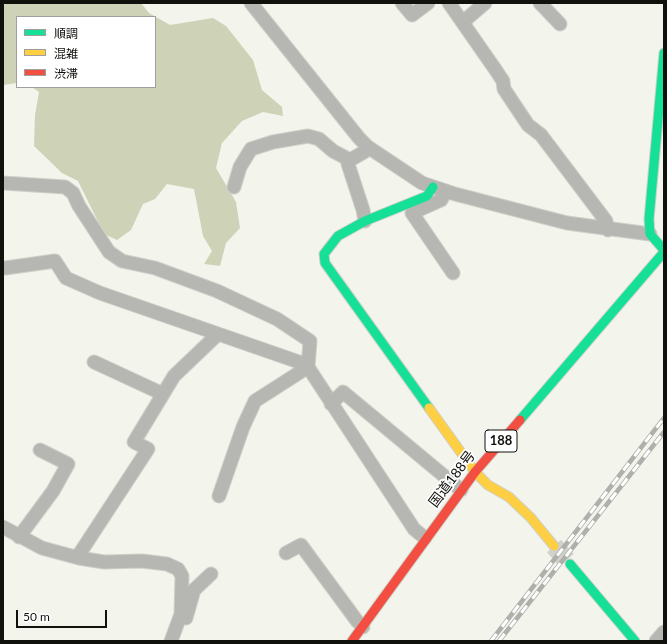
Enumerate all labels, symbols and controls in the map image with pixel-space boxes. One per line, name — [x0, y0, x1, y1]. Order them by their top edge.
legend — [16, 16, 156, 88]
text: 順調 — [54, 26, 78, 41]
text: 混雑 — [54, 46, 78, 61]
text: 渋滞 — [54, 66, 78, 81]
road number: 188 — [485, 430, 517, 452]
street label: 国道188号 — [425, 447, 479, 511]
scale bar — [18, 602, 109, 628]
text: 50 m — [23, 609, 50, 624]

